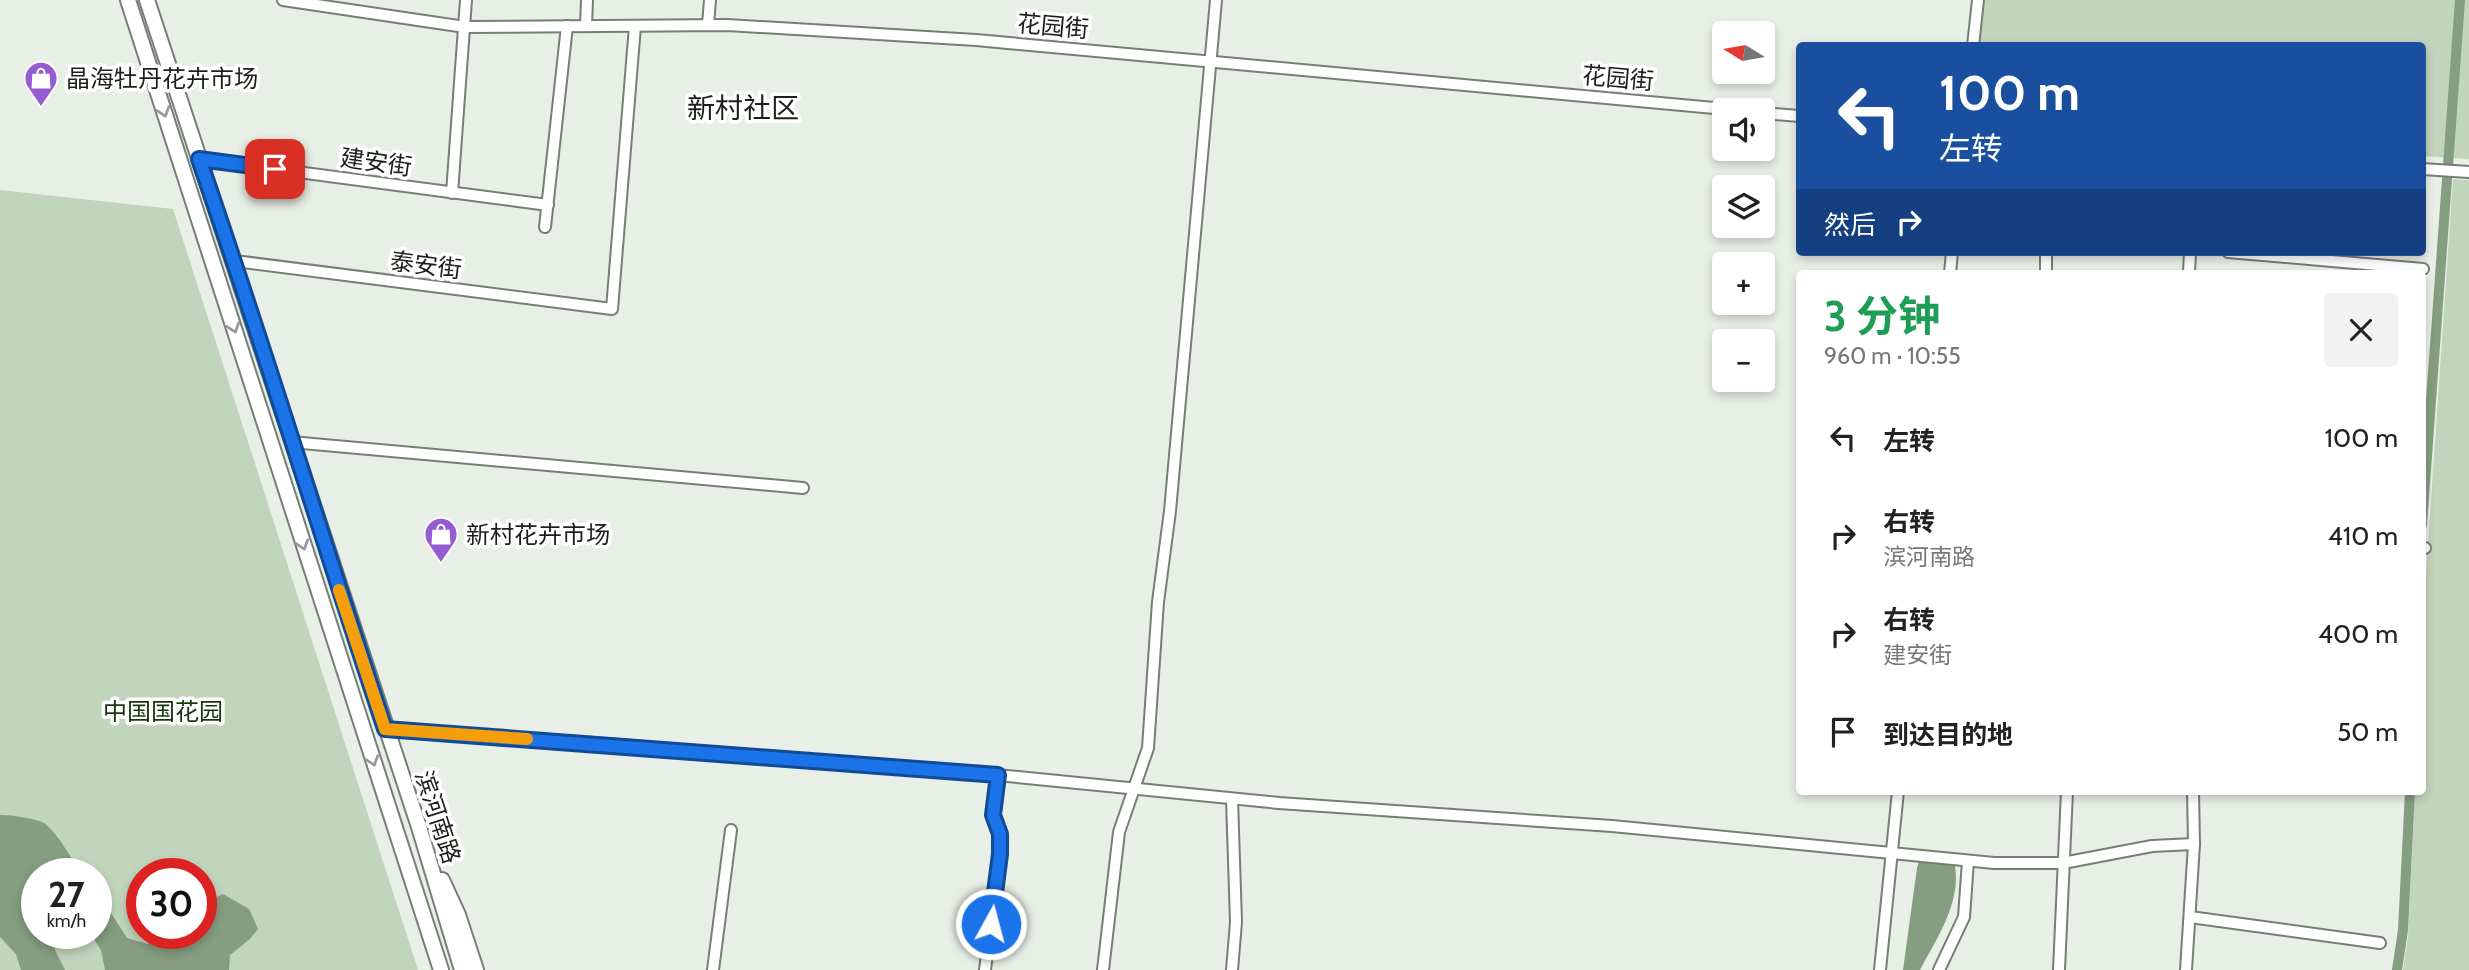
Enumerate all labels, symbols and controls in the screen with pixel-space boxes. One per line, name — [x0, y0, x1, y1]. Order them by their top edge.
street label: 花园街 — [1016, 8, 1090, 44]
north arrow — [1712, 21, 1774, 84]
map controls — [1712, 21, 1775, 392]
shop icon: 晶海牡丹花卉市场 — [22, 59, 60, 108]
street label: 花园街 — [1581, 60, 1655, 96]
text: 100 m — [1939, 63, 2080, 122]
place label: 晶海牡丹花卉市场 — [66, 64, 258, 93]
icon: left — [1824, 70, 1915, 161]
district label: 新村社区 — [687, 91, 799, 125]
button: sound — [1712, 98, 1775, 161]
one-way arrow — [155, 105, 170, 117]
text: 左转 — [1939, 129, 2003, 168]
pin — [245, 139, 305, 199]
street label: 建安街 — [338, 143, 414, 181]
icon: arrive — [256, 150, 294, 188]
button: layers — [1712, 175, 1775, 238]
icon: right — [1890, 203, 1928, 241]
text: 然后 — [1824, 209, 1876, 241]
street label: 泰安街 — [389, 246, 463, 284]
button: + — [1712, 252, 1775, 315]
text: 3 分钟 — [1824, 290, 1940, 342]
button: close — [2324, 293, 2398, 367]
one-way arrow — [225, 322, 240, 334]
button: − — [1712, 329, 1775, 392]
text: 960 m · 10:55 — [1824, 342, 1961, 370]
icon: left — [1824, 419, 1862, 457]
text: 100 m — [2325, 422, 2398, 454]
text: 左转 — [1883, 425, 1935, 457]
text: 右转 — [1883, 506, 1935, 538]
shop icon: 新村花卉市场 — [422, 515, 460, 564]
icon: right — [1824, 517, 1862, 555]
place label: 新村花卉市场 — [466, 520, 610, 549]
text: 410 m — [2328, 520, 2398, 552]
one-way arrow — [295, 538, 310, 550]
text: 滨河南路 — [1883, 543, 1975, 571]
text: 右转 — [1883, 604, 1935, 636]
icon: right — [1824, 615, 1862, 653]
text: 400 m — [2318, 618, 2398, 650]
text: 建安街 — [1883, 641, 1952, 669]
park label: 中国国花园 — [103, 697, 223, 726]
icon: arrive — [1824, 713, 1862, 751]
text: 50 m — [2337, 716, 2398, 748]
text: 到达目的地 — [1883, 719, 2013, 751]
one-way arrow — [365, 755, 379, 767]
street label: 滨河南路 — [409, 767, 467, 867]
speed limit sign: 30 — [126, 858, 217, 949]
text: 27 — [48, 873, 85, 916]
position arrow — [954, 887, 1028, 961]
text: km/h — [47, 910, 86, 932]

